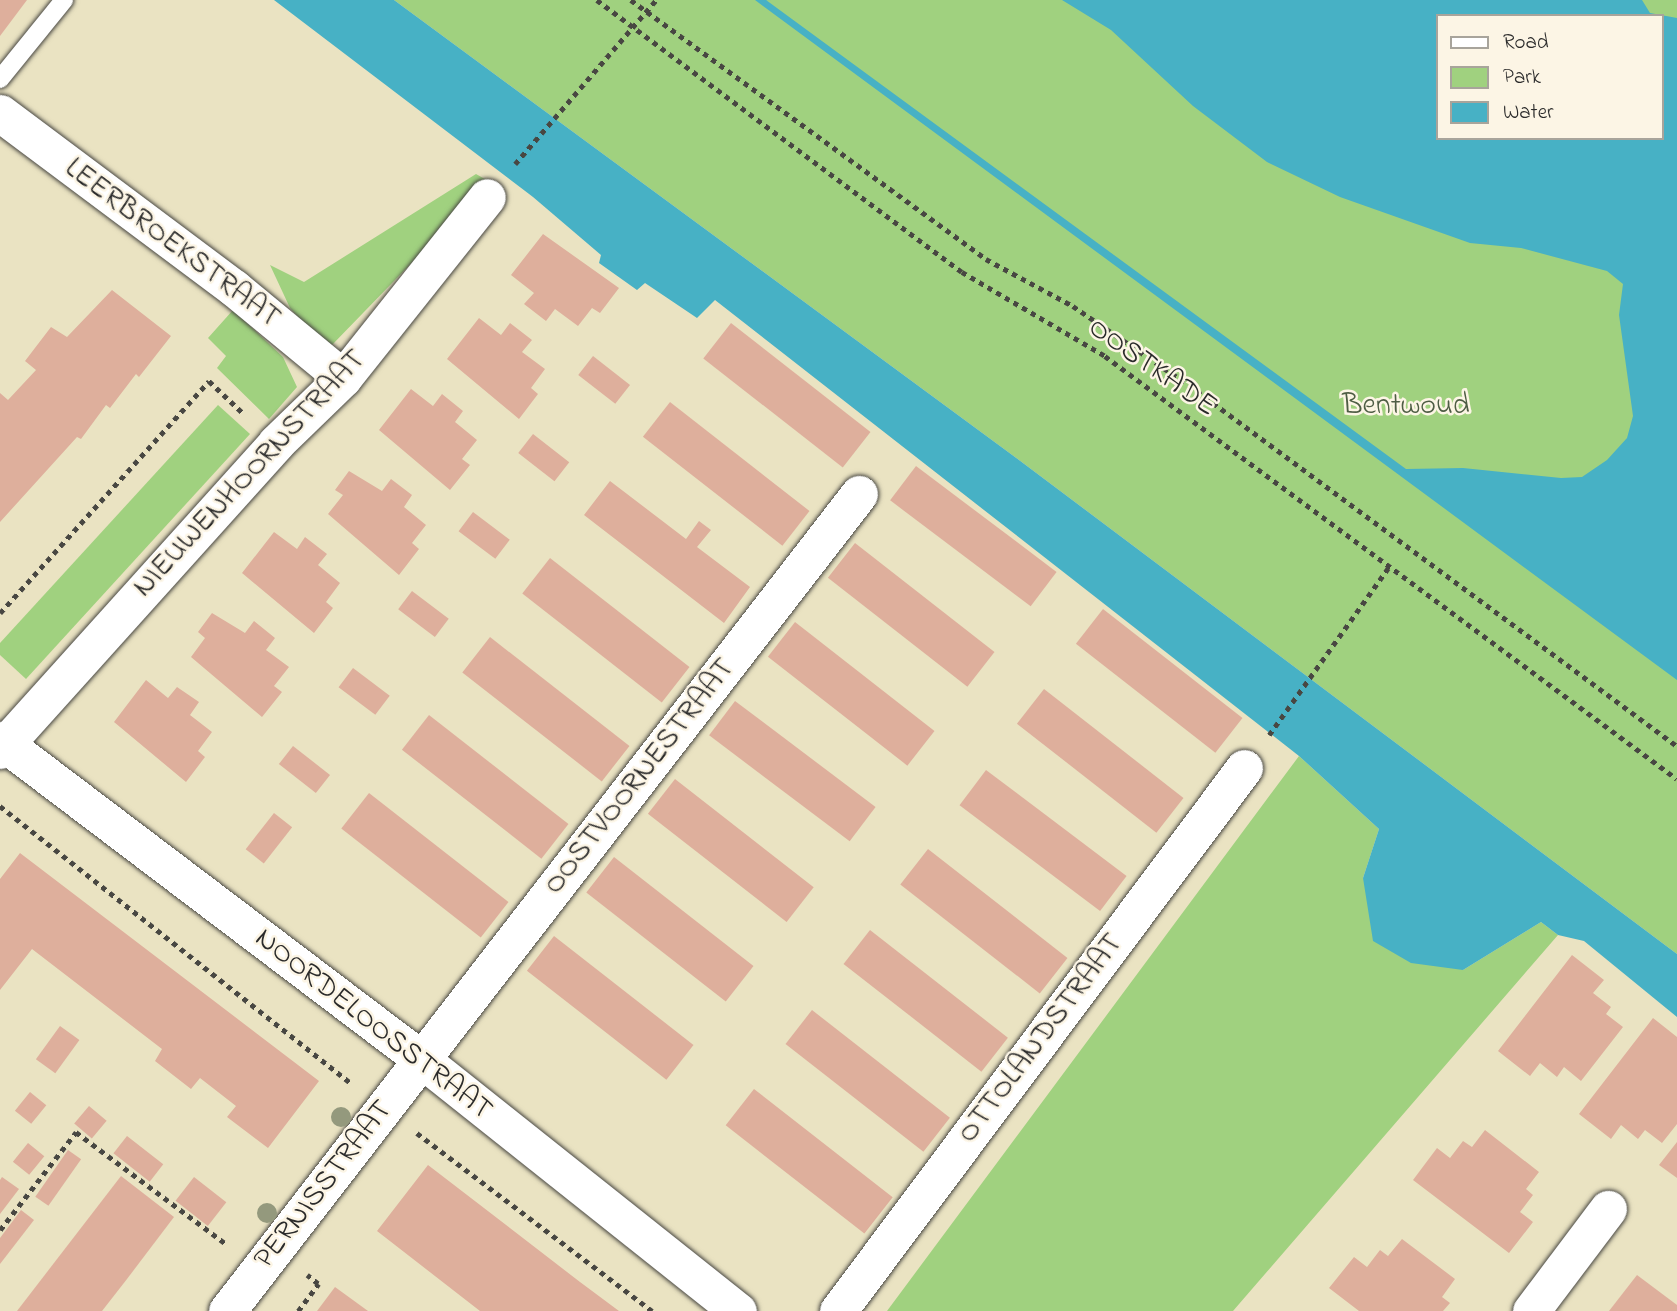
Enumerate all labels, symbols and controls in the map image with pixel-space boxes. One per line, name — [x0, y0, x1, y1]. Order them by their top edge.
legend — [1436, 14, 1663, 140]
text: Road — [1503, 28, 1549, 58]
text: Park — [1503, 63, 1541, 93]
text: Water — [1503, 98, 1554, 128]
street label: LEERBROEKSTRAAT — [57, 151, 287, 337]
street label: OOSTKADE — [1081, 310, 1223, 426]
street label: NIEUWENHOORNSTRAAT — [126, 343, 374, 605]
park label: Bentwoud — [1342, 388, 1470, 424]
street label: OOSTVOORNESTRAAT — [537, 652, 743, 902]
street label: NOORDELOOSSTRAAT — [247, 921, 499, 1129]
street label: OTTOLANDSTRAAT — [951, 927, 1131, 1151]
street label: PERNISSTRAAT — [247, 1094, 401, 1276]

